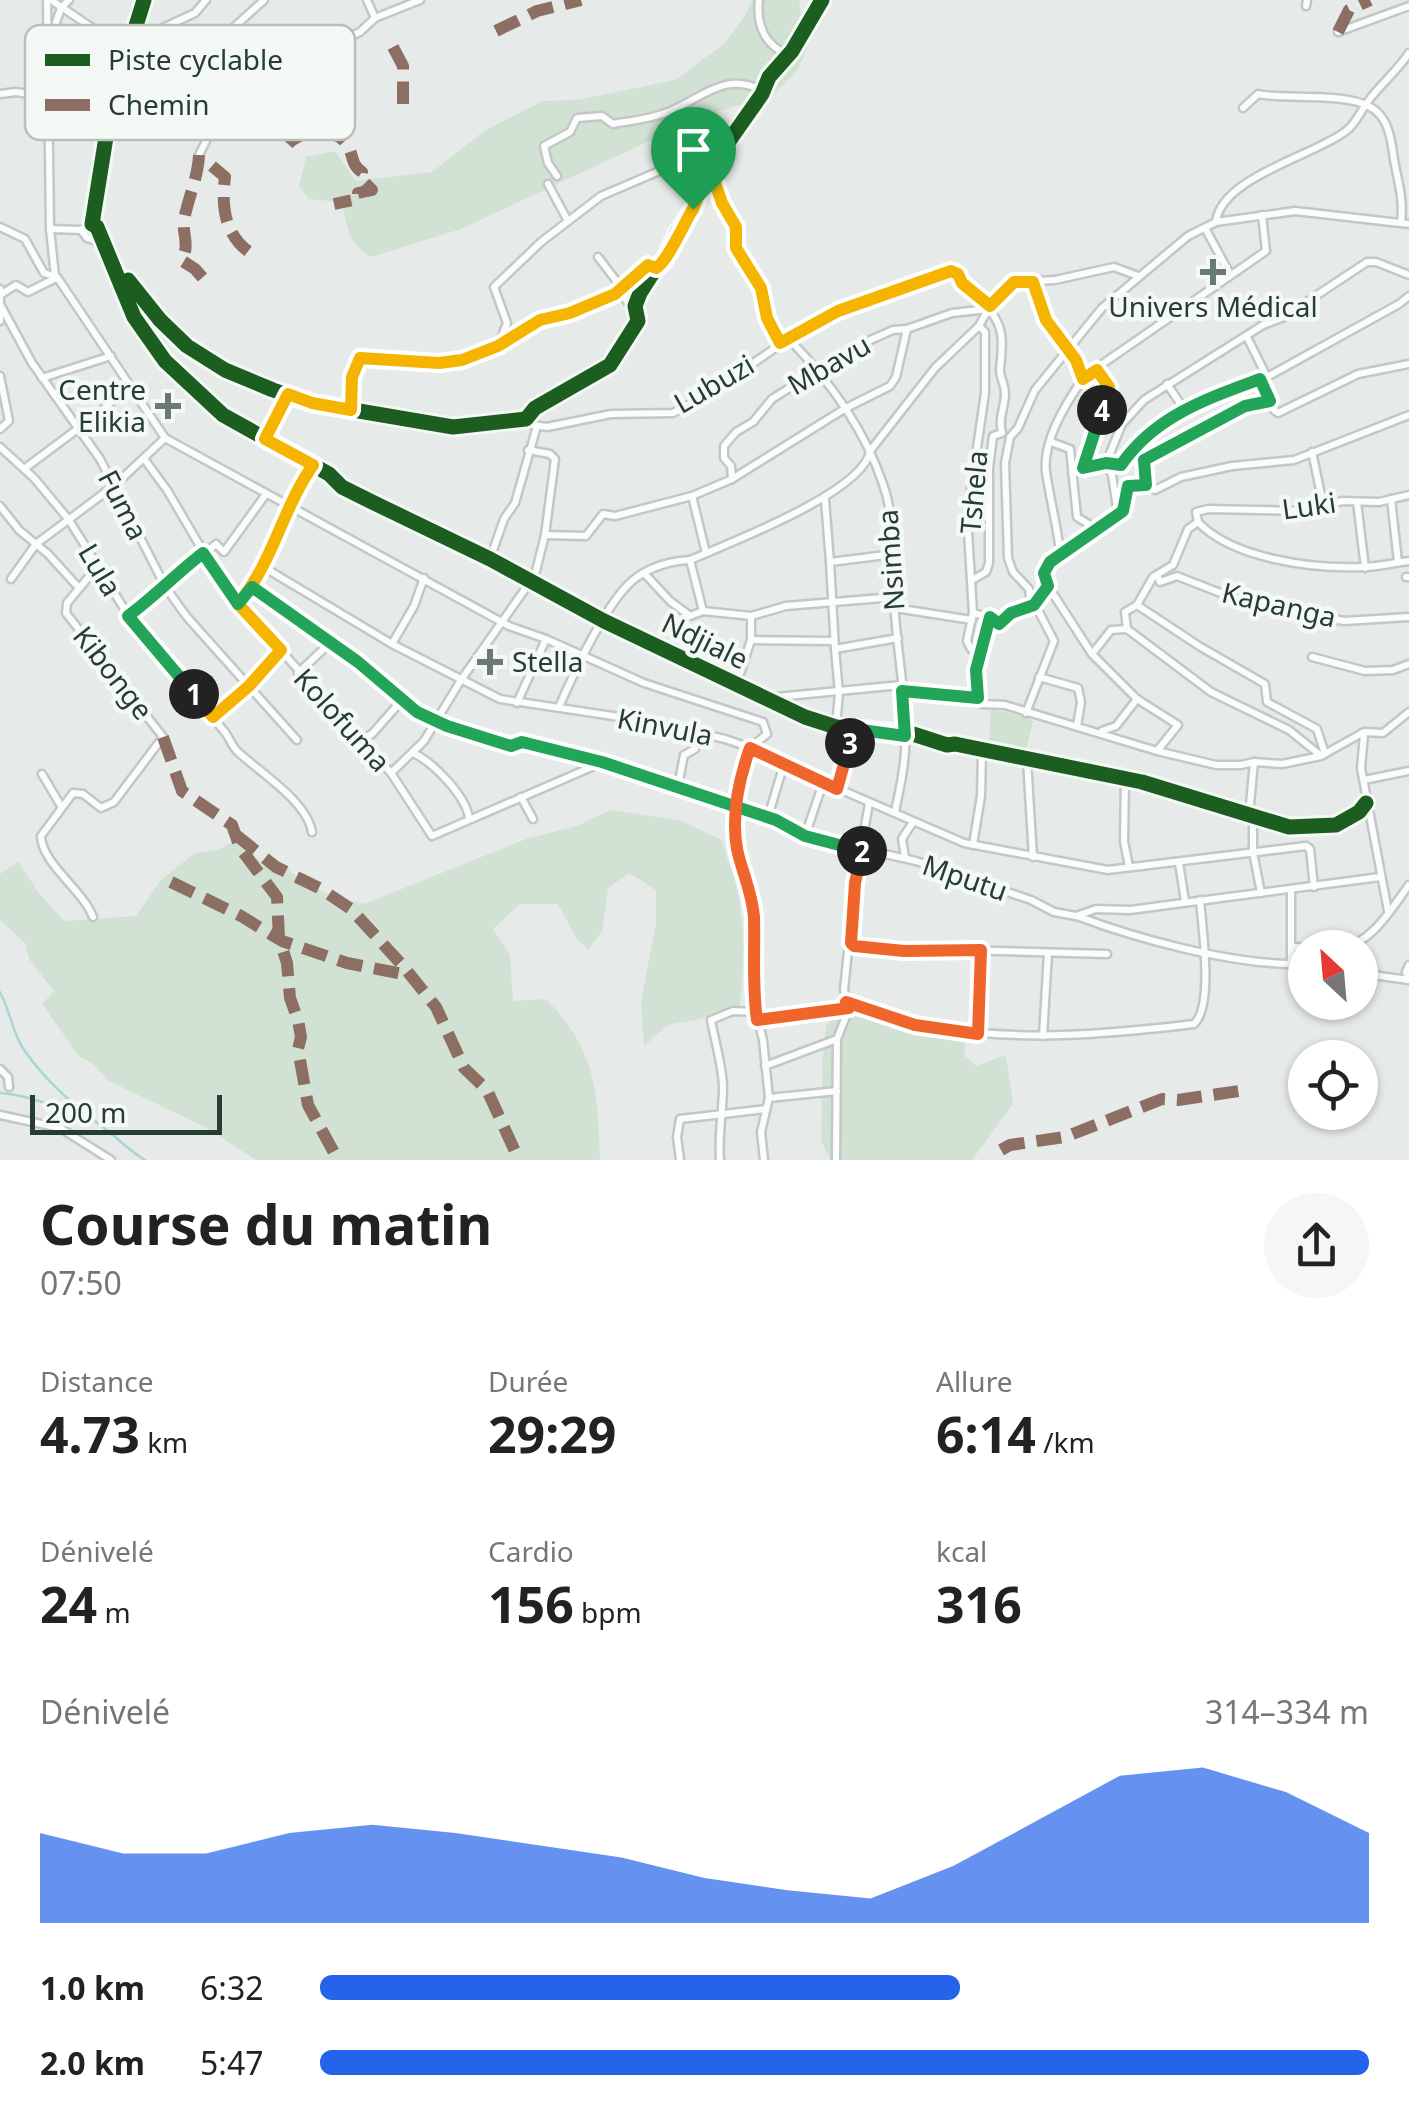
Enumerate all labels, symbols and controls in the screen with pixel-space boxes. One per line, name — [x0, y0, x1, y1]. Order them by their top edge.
legend — [25, 25, 355, 140]
text: Piste cyclable — [108, 40, 283, 78]
text: Chemin — [108, 85, 210, 123]
pin — [651, 107, 736, 210]
icon: arrive — [666, 122, 721, 177]
marker: Univers Médical — [1200, 259, 1226, 285]
place label: Univers Médical — [1108, 287, 1318, 325]
street label: Mbavu — [780, 325, 877, 403]
street label: Lubuzi — [666, 345, 761, 421]
place label: Centre Elikia — [58, 370, 146, 440]
pin: 4 — [1077, 385, 1127, 435]
text: 4 — [1094, 391, 1110, 429]
marker: Centre Elikia — [155, 393, 181, 419]
street label: Tshela — [950, 449, 996, 535]
street label: Fuma — [90, 463, 158, 546]
street label: Luki — [1279, 482, 1338, 528]
street label: Nsimba — [868, 508, 912, 612]
street label: Lula — [70, 536, 131, 603]
street label: Kapanga — [1218, 572, 1340, 636]
street label: Ndjiale — [656, 603, 755, 677]
street label: Kibonge — [65, 618, 162, 727]
place label: Stella — [512, 642, 583, 680]
marker: Stella — [477, 649, 503, 675]
street label: Kolofuma — [286, 659, 399, 779]
pin: 1 — [169, 669, 219, 719]
text: 1 — [186, 675, 202, 713]
street label: Kinvula — [614, 698, 716, 754]
pin: 3 — [825, 718, 875, 768]
text: 3 — [842, 724, 858, 762]
pin: 2 — [837, 826, 887, 876]
text: 2 — [854, 832, 870, 870]
street label: Mputu — [918, 845, 1013, 909]
north arrow — [1288, 930, 1378, 1020]
map controls — [1288, 930, 1378, 1130]
button: locate — [1288, 1040, 1378, 1130]
scale bar — [30, 1090, 222, 1134]
text: 200 m — [45, 1093, 127, 1131]
text: Course du matin — [40, 1186, 492, 1261]
button: share — [1264, 1193, 1369, 1298]
text: 07:50 — [40, 1261, 122, 1304]
text: Distance — [40, 1362, 153, 1400]
text: Durée — [488, 1362, 568, 1400]
text: Allure — [936, 1362, 1012, 1400]
text: 4.73 — [40, 1400, 140, 1468]
text: 29:29 — [488, 1400, 616, 1468]
text: 6:14 — [936, 1400, 1036, 1468]
text: km — [140, 1423, 188, 1461]
text: /km — [1036, 1423, 1095, 1461]
text: Dénivelé — [40, 1532, 154, 1570]
text: Cardio — [488, 1532, 574, 1570]
text: kcal — [936, 1532, 987, 1570]
text: 24 — [40, 1570, 97, 1638]
text: 156 — [488, 1570, 574, 1638]
text: 316 — [936, 1570, 1022, 1638]
text: m — [97, 1593, 131, 1631]
text: bpm — [574, 1593, 642, 1631]
text: Dénivelé — [40, 1690, 170, 1733]
text: 314–334 m — [1205, 1690, 1369, 1733]
text: 1.0 km — [40, 1966, 145, 2009]
text: 6:32 — [200, 1966, 264, 2009]
text: 2.0 km — [40, 2041, 145, 2084]
text: 5:47 — [200, 2041, 264, 2084]

